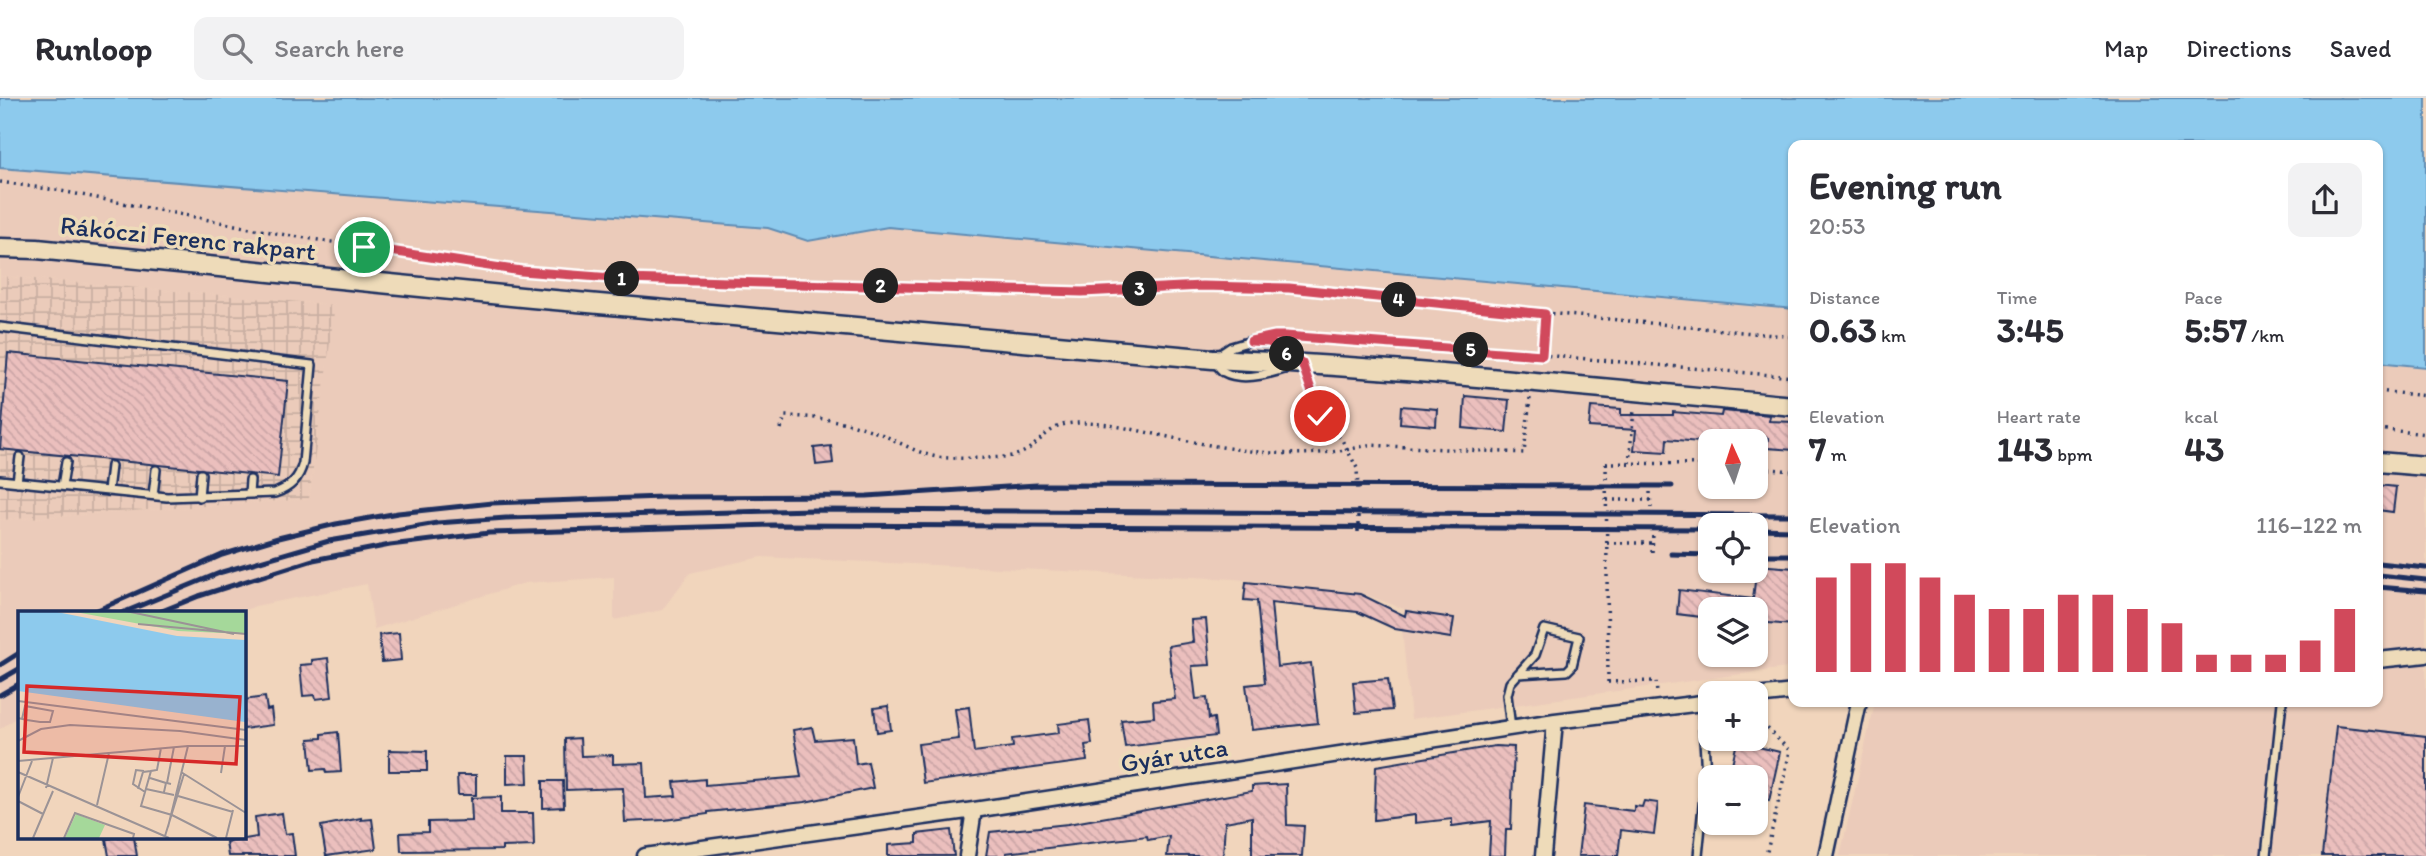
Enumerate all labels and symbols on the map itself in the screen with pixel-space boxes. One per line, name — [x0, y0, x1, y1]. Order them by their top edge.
street label: Rákóczi Ferenc rakpart — [59, 209, 318, 267]
pin — [334, 217, 394, 277]
pin: 1 — [604, 262, 640, 296]
pin: 2 — [864, 268, 898, 304]
pin: 3 — [1122, 272, 1158, 306]
pin: 4 — [1382, 282, 1416, 318]
pin: 5 — [1454, 332, 1488, 368]
pin: 6 — [1270, 336, 1304, 372]
pin — [1290, 386, 1350, 446]
north arrow — [1698, 429, 1768, 499]
inset map — [18, 611, 245, 838]
street label: Gyár utca — [1118, 731, 1230, 779]

